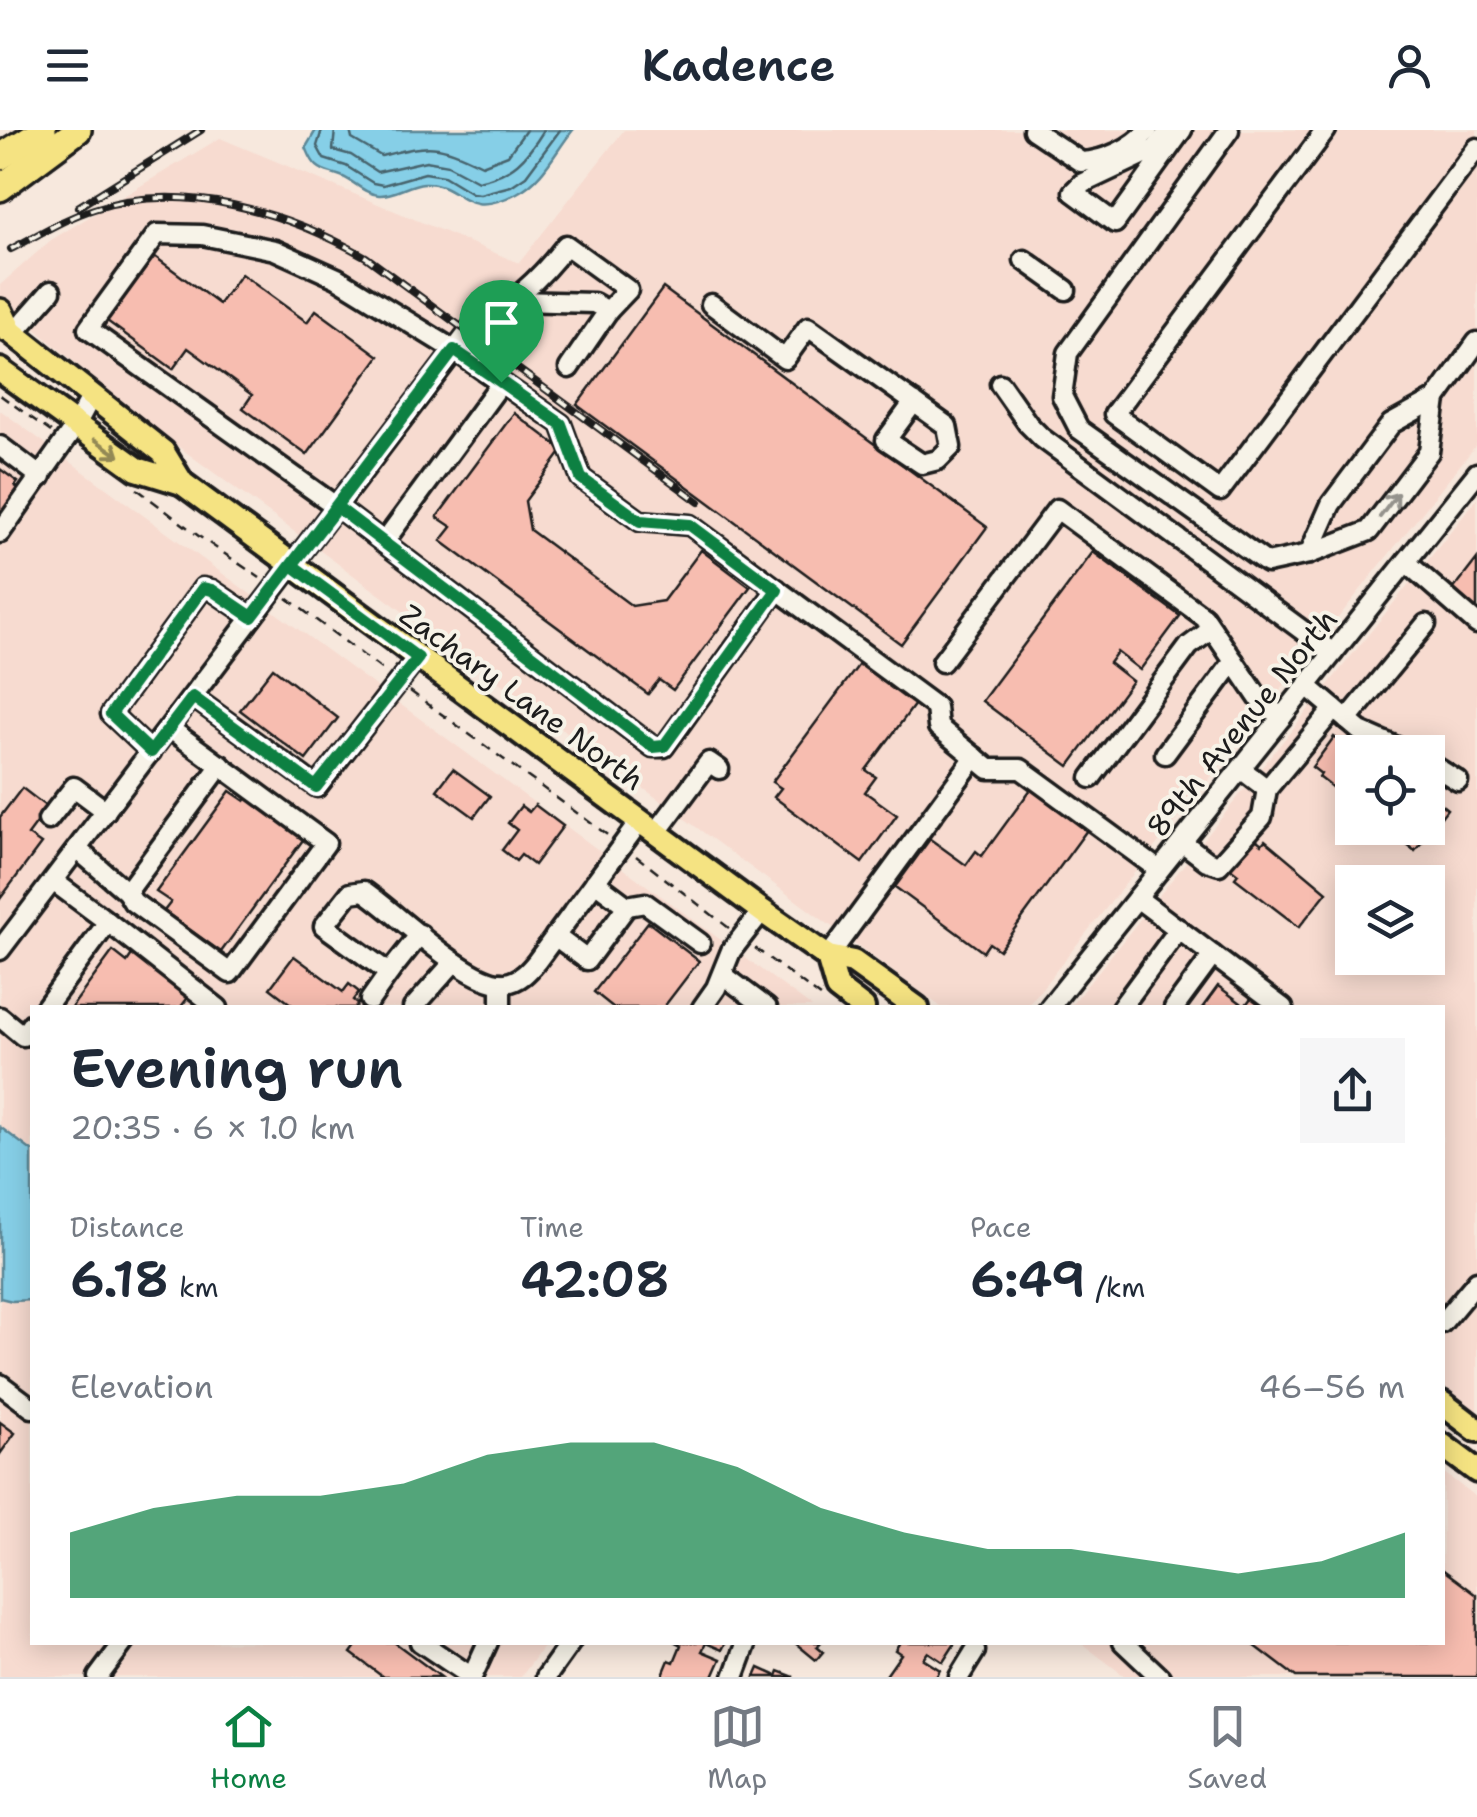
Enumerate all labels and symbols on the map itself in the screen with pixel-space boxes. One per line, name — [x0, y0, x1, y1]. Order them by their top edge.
pin — [459, 280, 544, 383]
one-way arrow — [93, 437, 121, 458]
one-way arrow — [1378, 492, 1400, 518]
street label: Zachary Lane North — [391, 594, 653, 800]
street label: 89th Avenue North — [1137, 600, 1347, 846]

